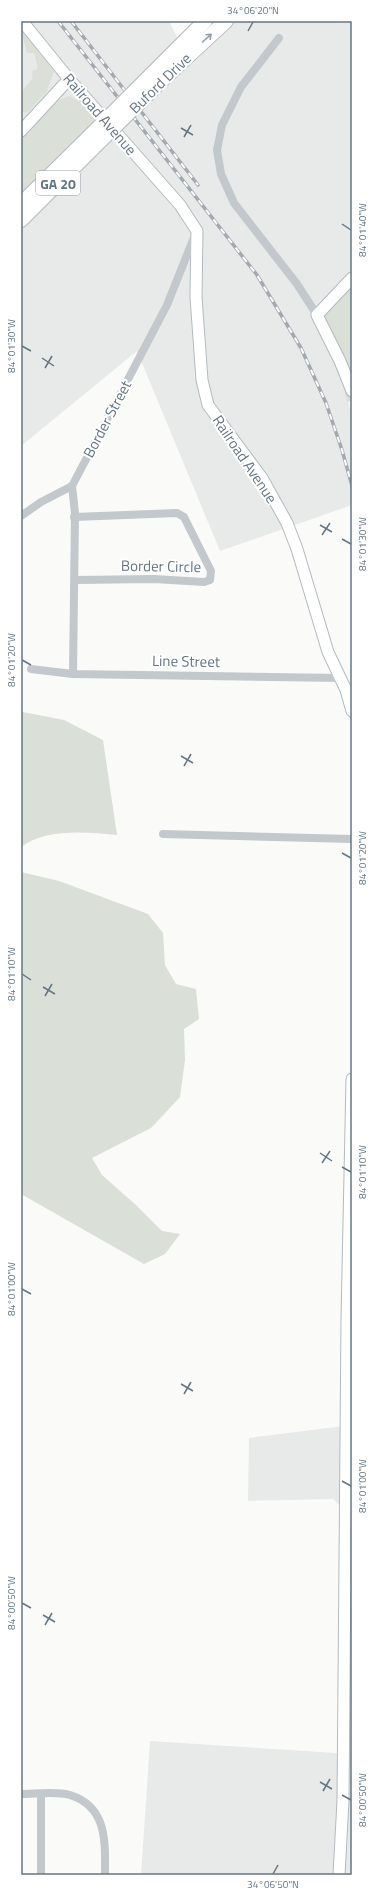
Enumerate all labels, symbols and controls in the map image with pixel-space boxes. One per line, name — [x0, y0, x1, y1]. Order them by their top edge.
text: 34°06'20"N — [227, 3, 279, 18]
one-way arrow — [202, 34, 213, 43]
street label: Buford Drive — [124, 47, 196, 119]
street label: Railroad Avenue — [58, 68, 142, 160]
road number: GA 20 — [36, 171, 80, 195]
text: 84°01'40"W — [355, 203, 370, 257]
text: 84°01'30"W — [4, 319, 19, 373]
street label: Border Street — [77, 376, 137, 462]
street label: Railroad Avenue — [207, 410, 283, 508]
text: 84°01'30"W — [355, 517, 370, 571]
street label: Border Circle — [121, 554, 201, 578]
text: 84°01'20"W — [4, 633, 19, 687]
street label: Line Street — [152, 649, 221, 673]
text: 84°01'20"W — [355, 831, 370, 885]
text: 84°01'10"W — [4, 947, 19, 1001]
text: 84°01'10"W — [355, 1145, 370, 1199]
text: 84°01'00"W — [4, 1262, 19, 1316]
text: 84°01'00"W — [355, 1459, 370, 1513]
text: 84°00'50"W — [4, 1576, 19, 1630]
text: 84°00'50"W — [355, 1773, 370, 1827]
text: 34°06'50"N — [247, 1877, 299, 1892]

